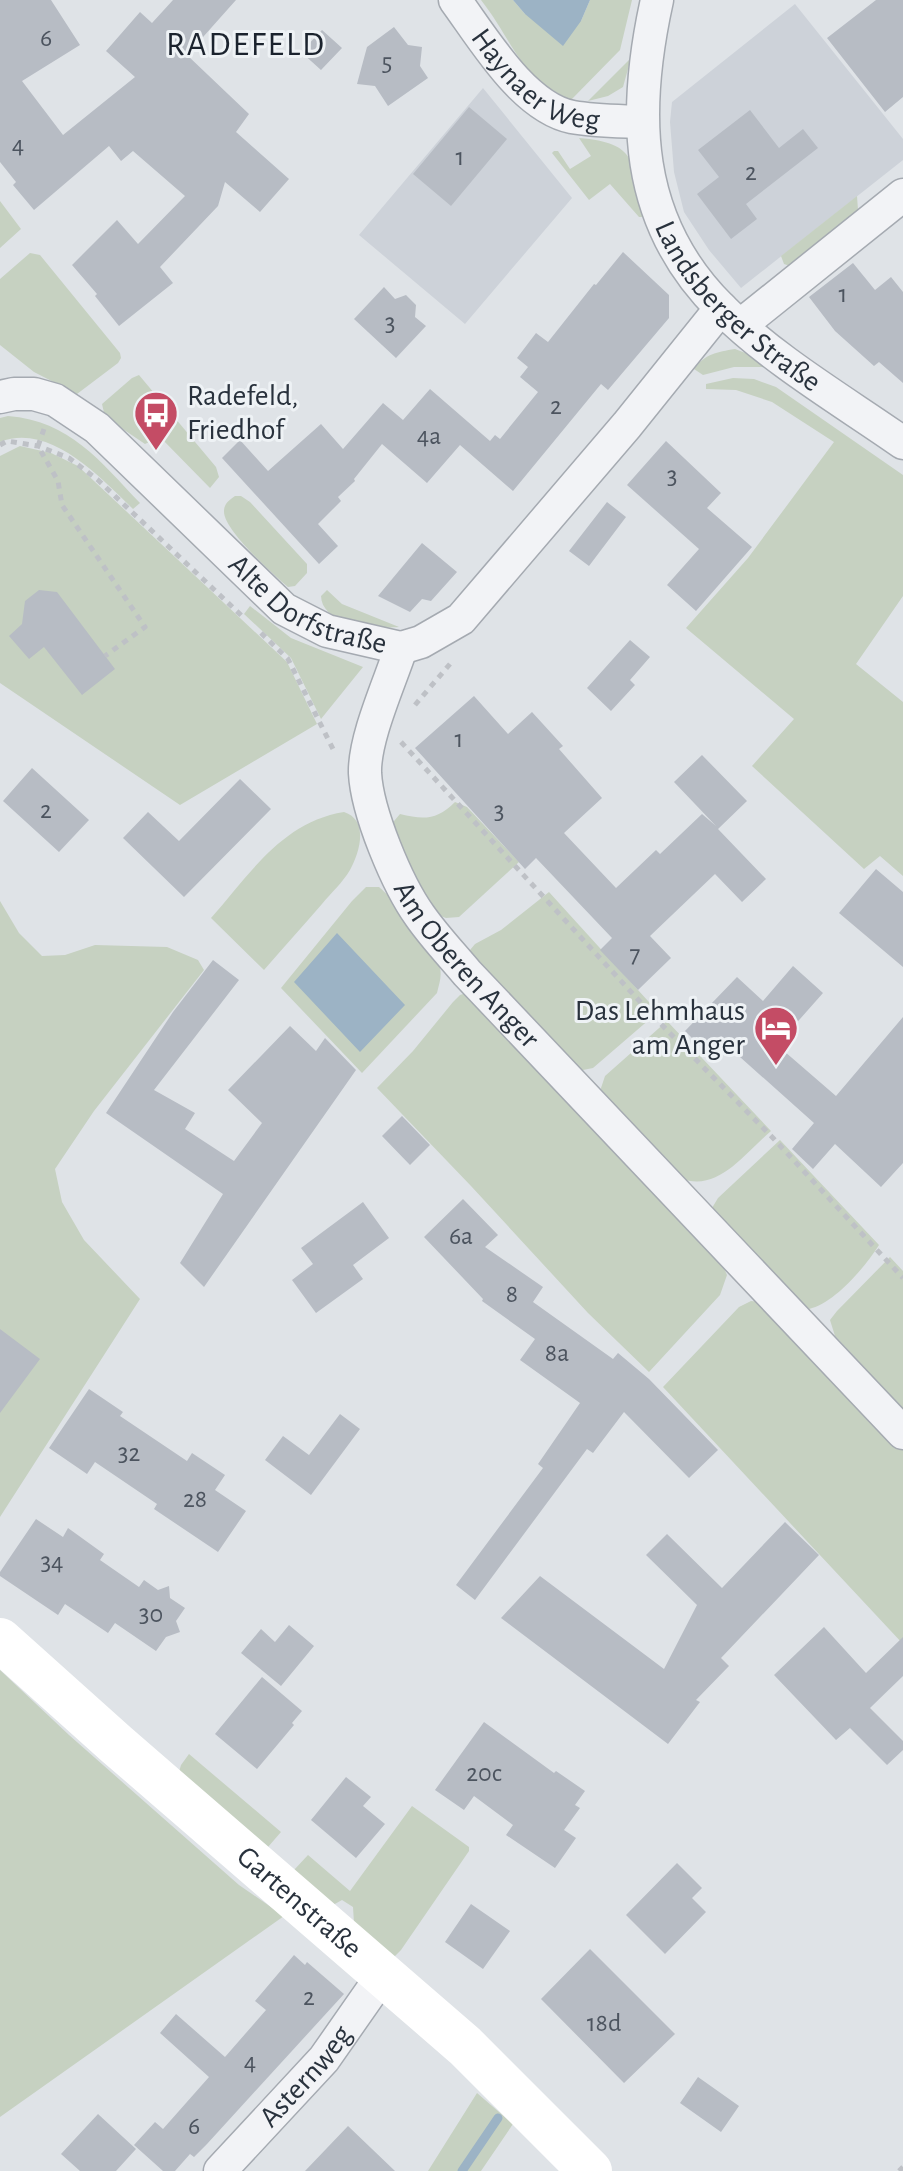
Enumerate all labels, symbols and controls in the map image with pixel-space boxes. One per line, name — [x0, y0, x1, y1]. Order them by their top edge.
street label: Haynaer Weg — [465, 23, 601, 135]
house number: 6 — [40, 25, 52, 51]
district label: RADEFELD — [166, 28, 326, 62]
house number: 5 — [382, 49, 392, 75]
house number: 4 — [12, 132, 24, 158]
house number: 1 — [456, 144, 464, 170]
house number: 2 — [745, 159, 757, 185]
street label: Landsberger Straße — [649, 216, 826, 397]
house number: 1 — [839, 281, 847, 307]
house number: 3 — [385, 310, 395, 336]
place label: Radefeld, Friedhof — [187, 381, 298, 445]
bus stop icon: Radefeld, Friedhof — [132, 389, 180, 452]
house number: 2 — [550, 393, 562, 419]
house number: 4a — [417, 423, 441, 449]
house number: 3 — [667, 463, 677, 489]
street label: Alte Dorfstraße — [223, 549, 390, 659]
house number: 1 — [455, 726, 463, 752]
house number: 2 — [40, 797, 52, 823]
house number: 3 — [494, 798, 504, 824]
street label: Am Oberen Anger — [388, 877, 545, 1054]
house number: 7 — [630, 941, 641, 967]
place label: Das Lehmhaus am Anger — [575, 996, 745, 1060]
hotel icon: Das Lehmhaus am Anger — [752, 1004, 800, 1067]
house number: 6a — [449, 1223, 473, 1249]
house number: 8 — [506, 1281, 518, 1307]
house number: 8a — [545, 1340, 569, 1366]
house number: 32 — [118, 1440, 140, 1466]
house number: 28 — [183, 1486, 207, 1512]
house number: 34 — [40, 1549, 64, 1575]
house number: 30 — [139, 1601, 163, 1627]
house number: 20c — [466, 1760, 502, 1786]
street label: Gartenstraße — [231, 1841, 367, 1964]
house number: 2 — [303, 1984, 315, 2010]
house number: 18d — [587, 2010, 621, 2036]
street label: Asternweg — [254, 2020, 358, 2133]
house number: 4 — [244, 2049, 256, 2075]
house number: 6 — [188, 2113, 200, 2139]

